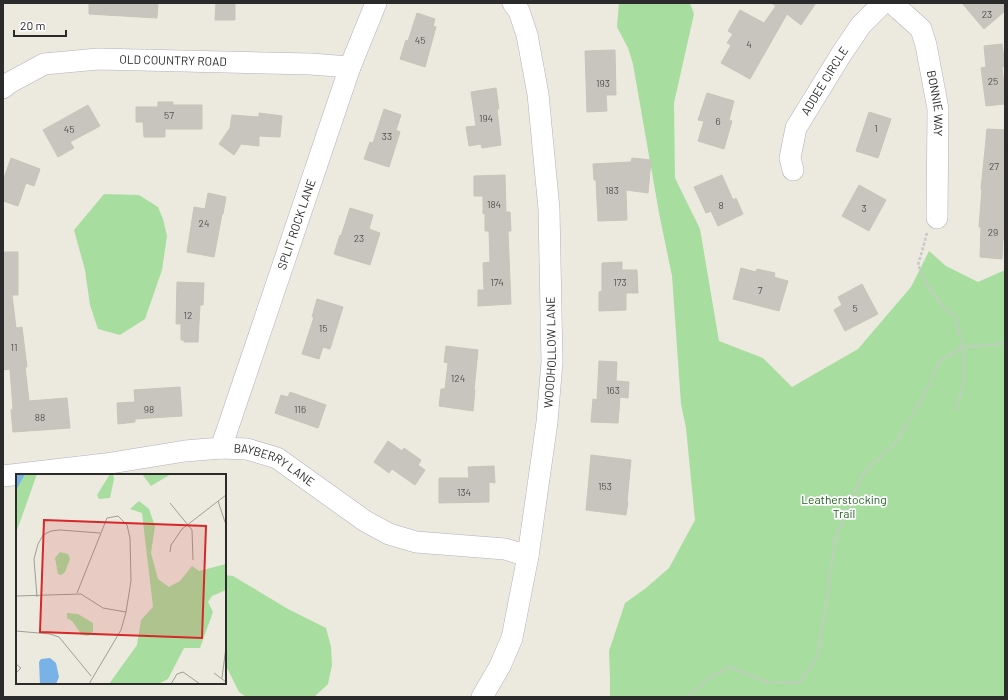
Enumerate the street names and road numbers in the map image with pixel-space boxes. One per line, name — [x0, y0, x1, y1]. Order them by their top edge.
street label: ADDEE CIRCLE — [798, 43, 850, 118]
street label: OLD COUNTRY ROAD — [119, 52, 227, 68]
street label: BONNIE WAY — [925, 69, 946, 137]
street label: SPLIT ROCK LANE — [274, 177, 318, 271]
street label: WOODHOLLOW LANE — [540, 296, 558, 409]
street label: BAYBERRY LANE — [234, 440, 318, 489]

